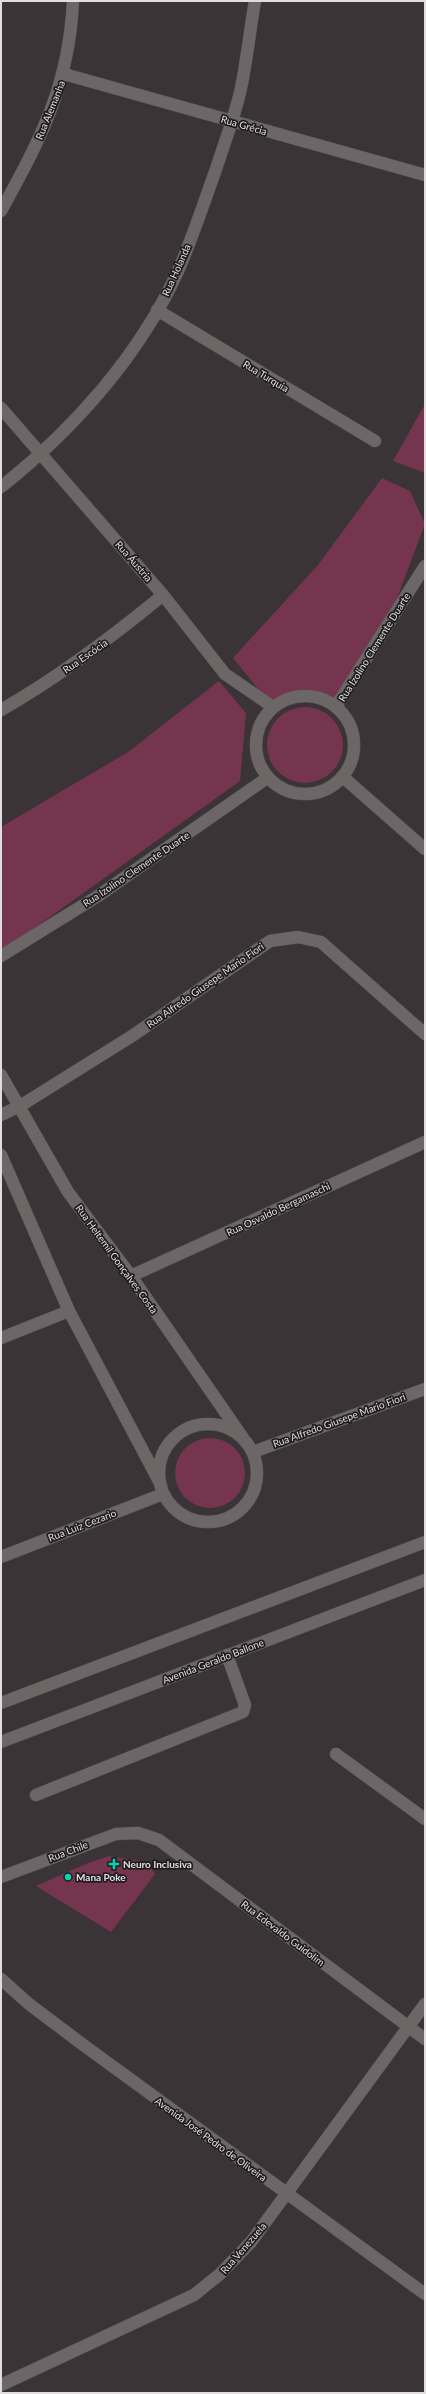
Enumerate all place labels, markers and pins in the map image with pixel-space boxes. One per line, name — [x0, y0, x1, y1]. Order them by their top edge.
marker: Neuro Inclusiva — [108, 1858, 120, 1870]
place label: Neuro Inclusiva — [123, 1858, 192, 1870]
place label: Mana Poke — [76, 1871, 126, 1883]
marker: Mana Poke — [63, 1872, 73, 1882]

